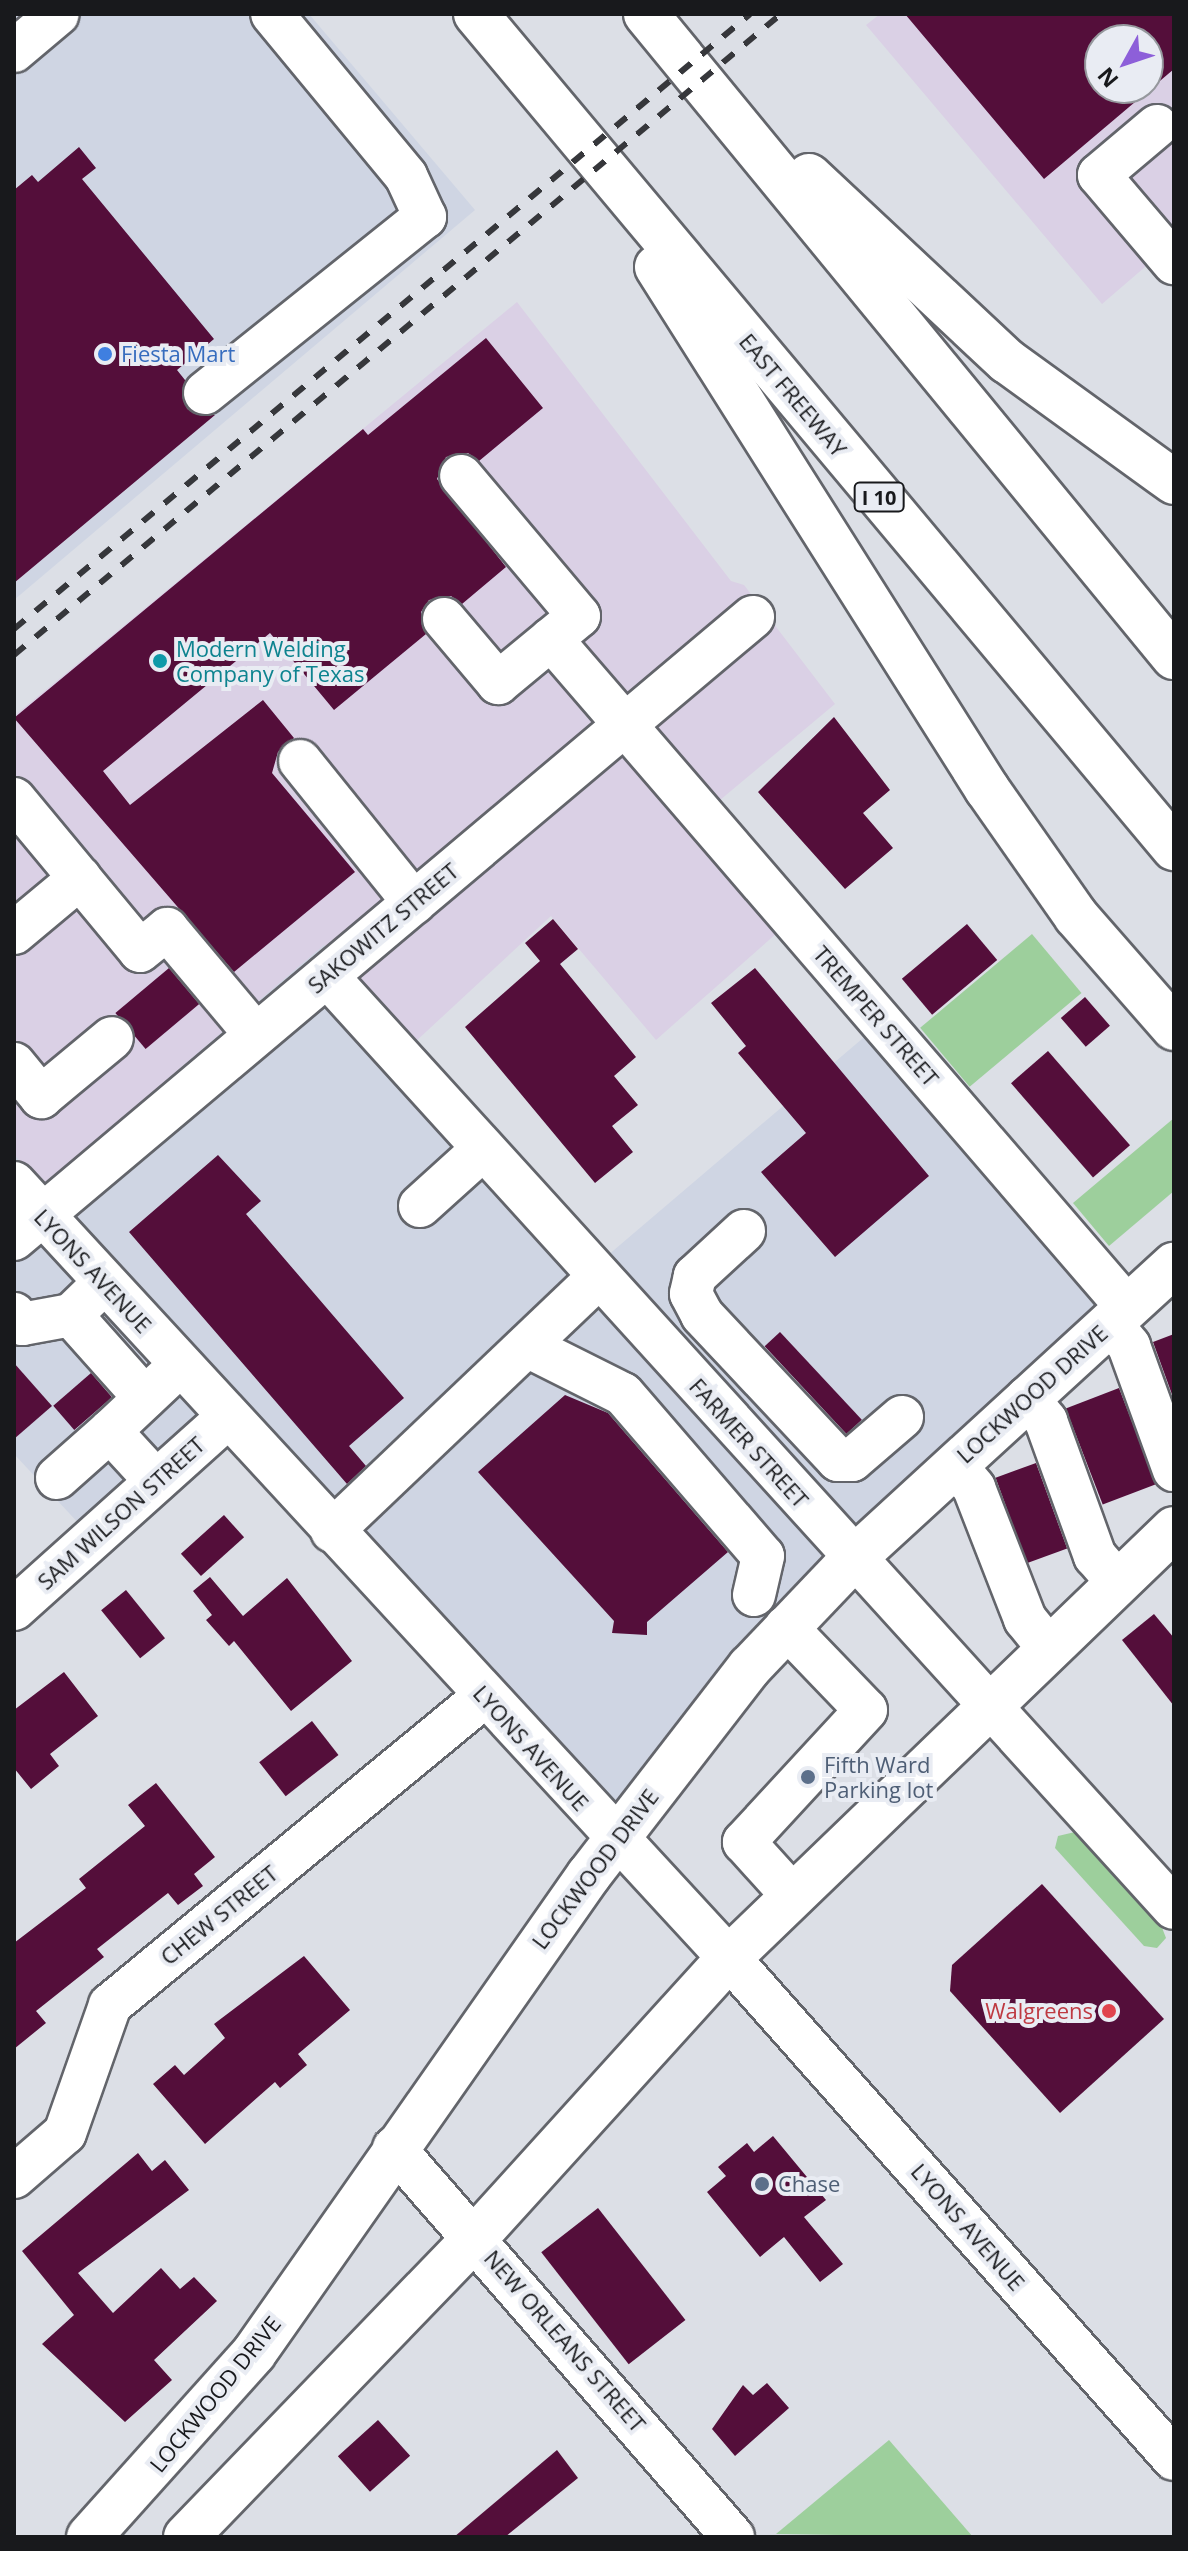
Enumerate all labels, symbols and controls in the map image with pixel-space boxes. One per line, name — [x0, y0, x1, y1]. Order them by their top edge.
north arrow — [1084, 24, 1164, 104]
text: N — [1090, 62, 1124, 95]
street label: EAST FREEWAY — [734, 328, 852, 462]
place label: Fiesta Mart — [121, 341, 235, 367]
marker: Fiesta Mart — [96, 345, 114, 363]
road number: I 10 — [853, 481, 905, 513]
place label: Modern Welding Company of Texas — [176, 635, 364, 686]
marker: Modern Welding Company of Texas — [151, 652, 169, 670]
street label: SAKOWITZ STREET — [303, 858, 463, 998]
street label: TREMPER STREET — [808, 941, 944, 1091]
street label: LYONS AVENUE — [29, 1204, 157, 1338]
street label: LOCKWOOD DRIVE — [951, 1320, 1113, 1468]
street label: FARMER STREET — [684, 1373, 814, 1513]
street label: SAM WILSON STREET — [32, 1431, 210, 1595]
street label: LYONS AVENUE — [468, 1680, 594, 1816]
place label: Fifth Ward Parking lot — [824, 1751, 933, 1802]
marker: Fifth Ward Parking lot — [799, 1768, 817, 1786]
street label: LOCKWOOD DRIVE — [526, 1784, 664, 1954]
street label: CHEW STREET — [155, 1860, 283, 1970]
place label: Walgreens — [985, 1998, 1093, 2024]
marker: Walgreens — [1100, 2002, 1118, 2020]
street label: LYONS AVENUE — [906, 2158, 1030, 2296]
place label: Chase — [778, 2171, 840, 2197]
marker: Chase — [753, 2175, 771, 2193]
street label: NEW ORLEANS STREET — [479, 2245, 651, 2437]
street label: LOCKWOOD DRIVE — [144, 2311, 286, 2477]

